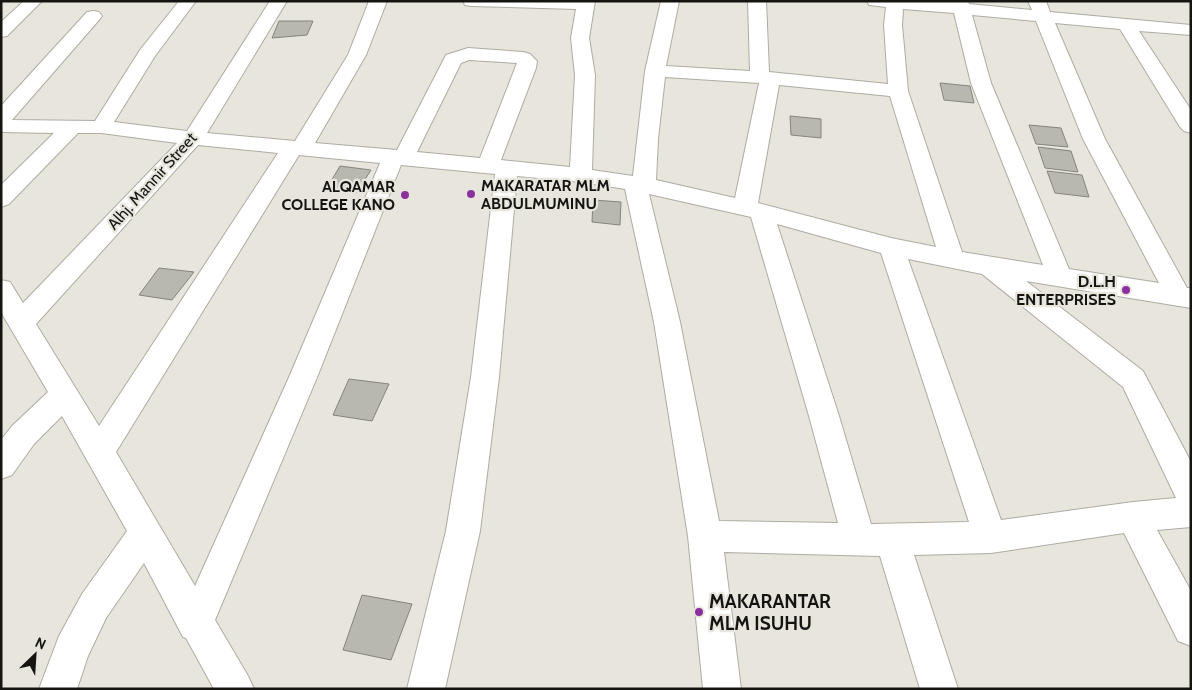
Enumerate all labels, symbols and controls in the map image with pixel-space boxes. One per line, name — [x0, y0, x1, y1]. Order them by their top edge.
street label: Alhj. Mannir Street — [103, 128, 201, 233]
place label: MAKARATAR MLM ABDULMUMINU — [481, 176, 610, 213]
place label: ALQAMAR COLLEGE KANO — [281, 177, 395, 214]
marker: MAKARATAR MLM ABDULMUMINU — [465, 188, 477, 200]
marker: ALQAMAR COLLEGE KANO — [399, 189, 411, 201]
place label: D.L.H ENTERPRISES — [1016, 272, 1116, 309]
marker: D.L.H ENTERPRISES — [1120, 284, 1132, 296]
place label: MAKARANTAR MLM ISUHU — [709, 590, 831, 635]
marker: MAKARANTAR MLM ISUHU — [693, 606, 705, 618]
north arrow — [10, 630, 60, 680]
text: N — [32, 633, 49, 653]

